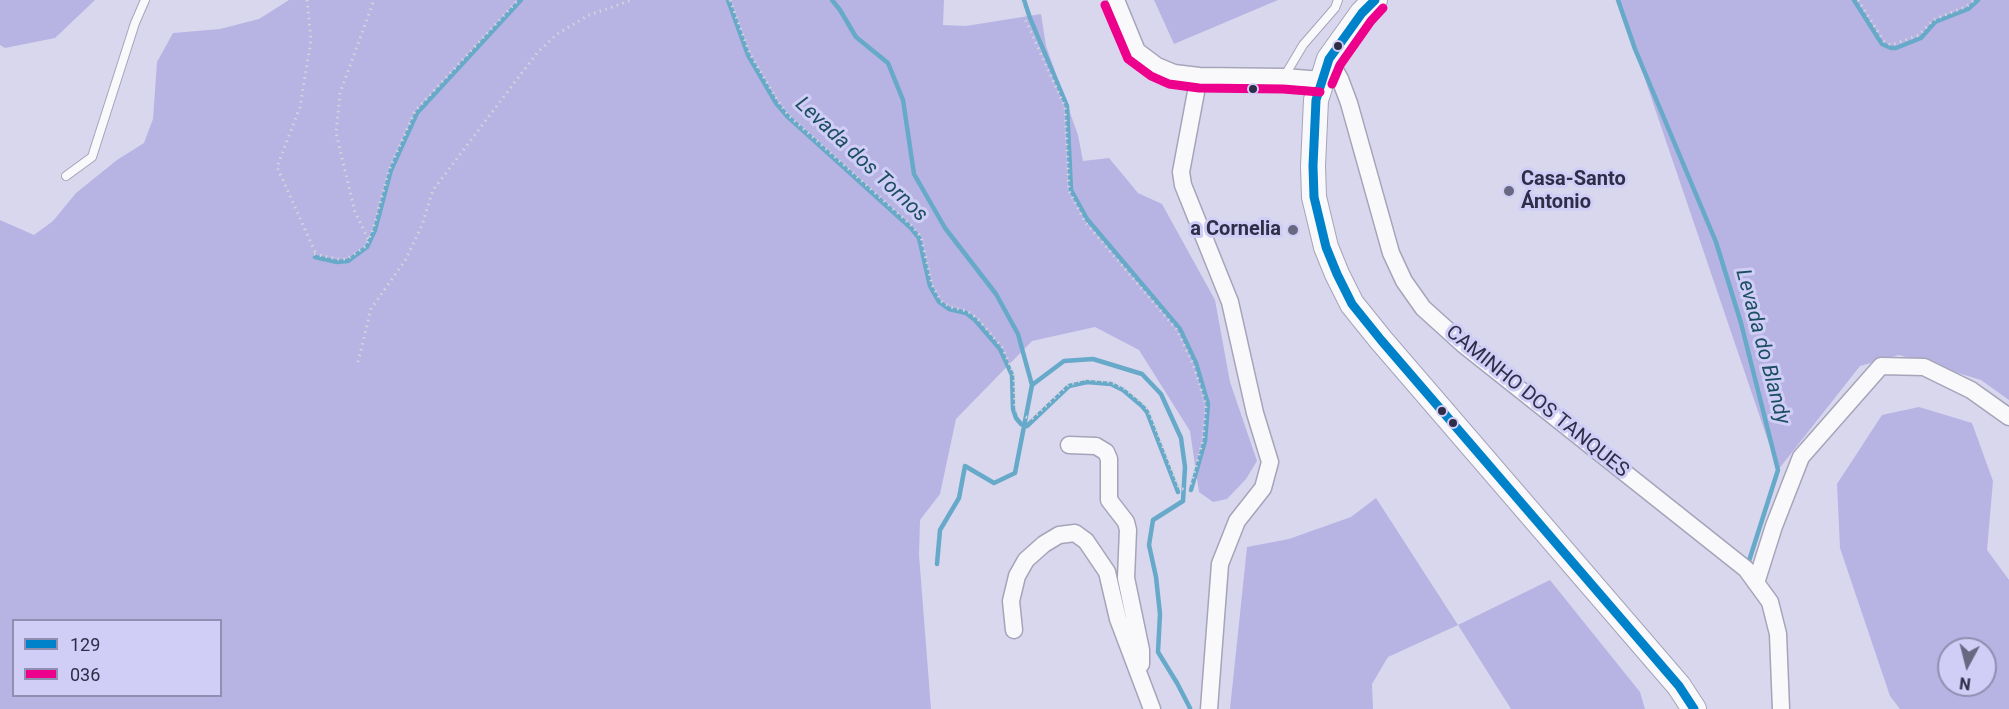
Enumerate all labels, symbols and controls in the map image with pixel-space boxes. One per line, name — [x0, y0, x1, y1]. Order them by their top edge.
unlabelled marker — [1332, 40, 1344, 52]
unlabelled marker — [1247, 83, 1259, 95]
water label: Levada dos Tornos — [790, 92, 932, 228]
place label: Casa-Santo Ántonio — [1521, 168, 1626, 215]
marker: Casa-Santo Ántonio — [1502, 184, 1516, 198]
place label: a Cornelia — [1190, 218, 1281, 242]
marker: a Cornelia — [1286, 223, 1300, 237]
water label: Levada do Blandy — [1729, 267, 1795, 427]
street label: CAMINHO DOS TANQUES — [1441, 321, 1633, 483]
unlabelled marker — [1436, 405, 1448, 417]
unlabelled marker — [1447, 417, 1459, 429]
legend — [12, 619, 222, 697]
text: 129 — [70, 634, 100, 655]
north arrow — [1937, 637, 1997, 697]
text: 036 — [70, 664, 100, 685]
text: N — [1958, 673, 1972, 693]

